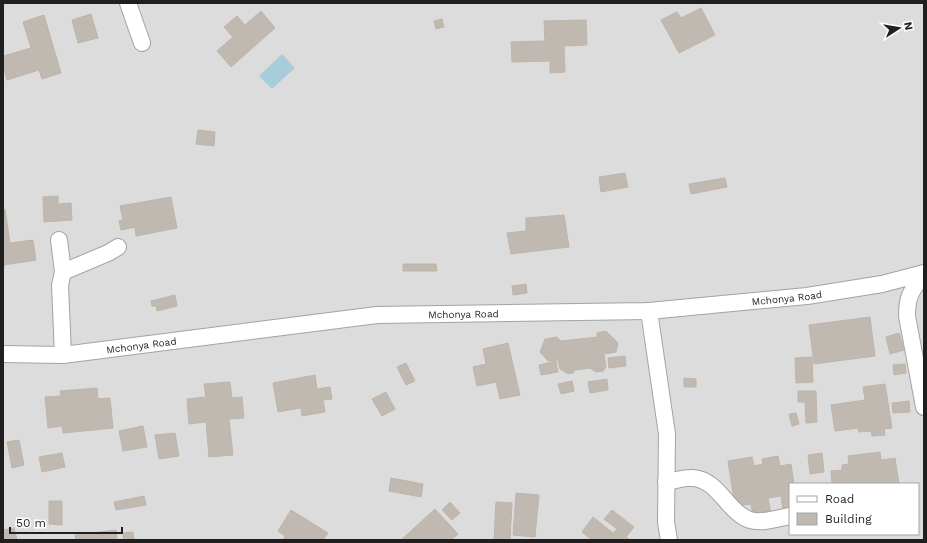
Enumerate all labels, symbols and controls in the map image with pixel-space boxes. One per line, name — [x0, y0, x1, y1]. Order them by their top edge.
north arrow — [879, 8, 919, 48]
text: N — [901, 21, 915, 31]
street label: Mchonya Road — [751, 288, 823, 307]
street label: Mchonya Road — [428, 308, 499, 320]
street label: Mchonya Road — [106, 335, 177, 355]
legend — [789, 483, 919, 535]
text: Road — [825, 492, 854, 506]
scale bar — [10, 509, 122, 535]
text: Building — [825, 512, 872, 526]
text: 50 m — [16, 516, 46, 530]

